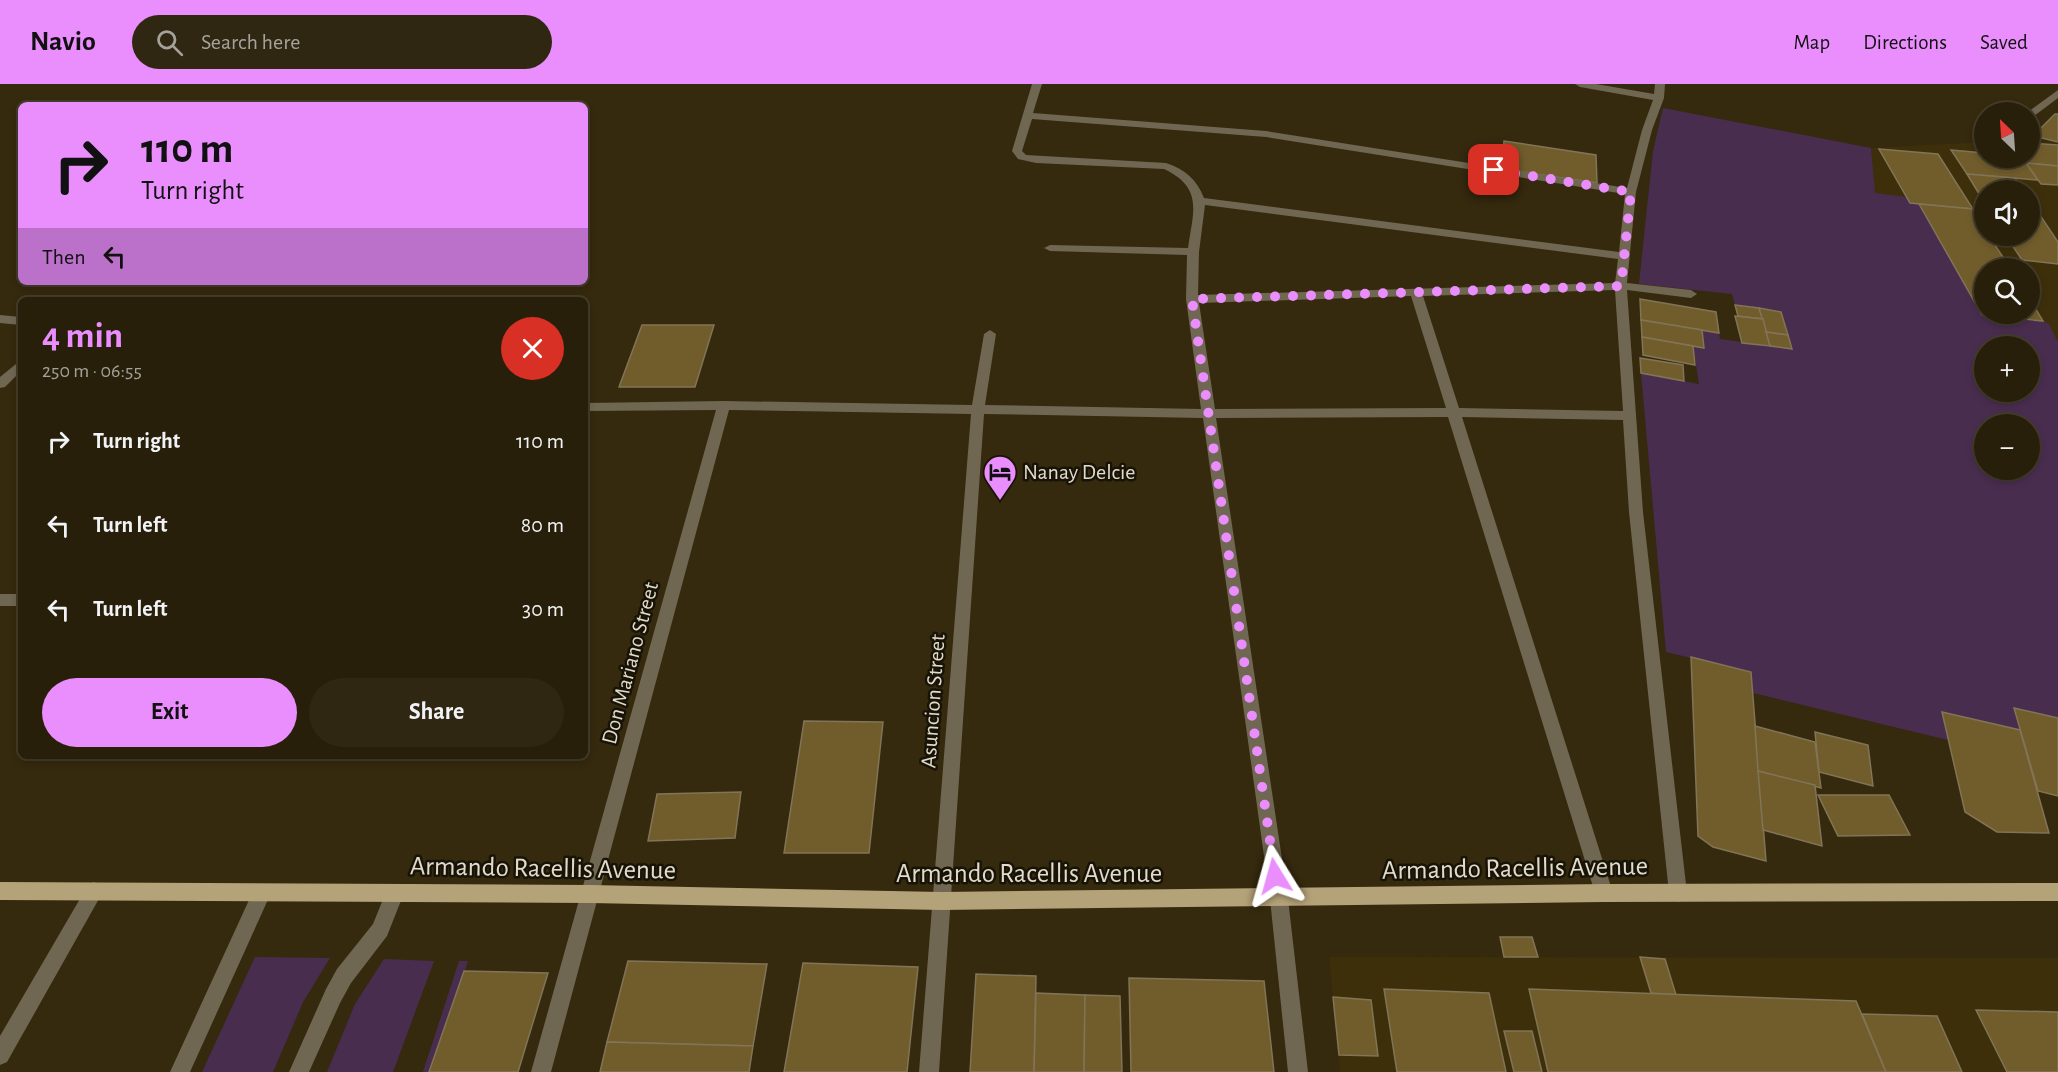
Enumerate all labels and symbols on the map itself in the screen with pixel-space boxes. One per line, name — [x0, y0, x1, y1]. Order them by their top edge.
north arrow — [1974, 102, 2040, 168]
pin — [1468, 144, 1519, 195]
hotel icon: Nanay Delcie — [982, 454, 1018, 501]
place label: Nanay Delcie — [1023, 461, 1136, 483]
street label: Don Mariano Street — [598, 580, 662, 746]
street label: Asuncion Street — [917, 633, 949, 769]
position arrow — [1243, 844, 1307, 908]
street label: Armando Racellis Avenue — [410, 852, 676, 884]
street label: Armando Racellis Avenue — [1382, 852, 1648, 884]
street label: Armando Racellis Avenue — [896, 860, 1162, 887]

